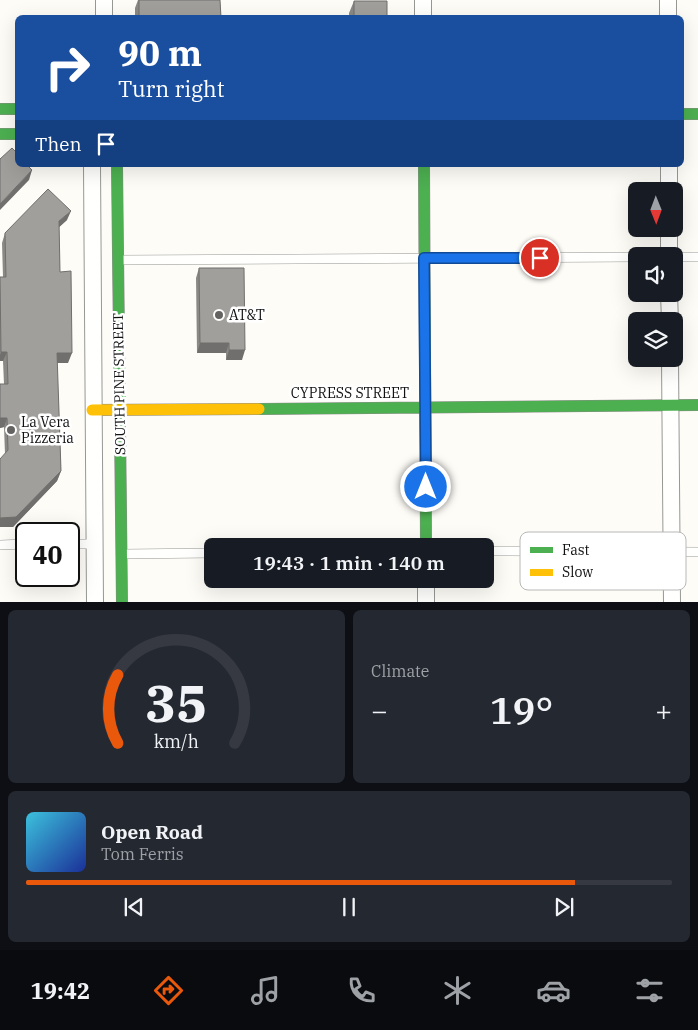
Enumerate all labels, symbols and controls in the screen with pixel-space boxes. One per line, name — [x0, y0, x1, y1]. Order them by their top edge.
text: 90 m — [118, 30, 202, 76]
icon: right — [35, 35, 100, 100]
text: Turn right — [118, 74, 225, 103]
icon: arrive — [92, 130, 120, 158]
text: Then — [35, 132, 82, 156]
north arrow — [628, 182, 682, 238]
map controls — [628, 182, 683, 367]
pin — [519, 237, 561, 279]
icon: arrive — [526, 244, 554, 272]
button: sound — [628, 247, 683, 302]
place label: AT&T — [229, 306, 265, 324]
marker: AT&T — [213, 309, 225, 321]
button: layers — [628, 312, 683, 367]
street label: SOUTH PINE STREET — [109, 313, 129, 455]
street label: CYPRESS STREET — [291, 384, 409, 402]
place label: La Vera Pizzeria — [21, 413, 74, 447]
marker: La Vera Pizzeria — [5, 424, 17, 436]
position arrow — [399, 460, 451, 512]
speed limit sign: 40 — [15, 522, 80, 587]
legend — [520, 532, 686, 590]
text: Fast — [562, 541, 590, 559]
text: 19:43 · 1 min · 140 m — [253, 551, 445, 575]
text: Slow — [562, 563, 593, 581]
text: Climate — [371, 661, 429, 681]
text: 35 — [145, 669, 208, 736]
text: 19° — [490, 685, 553, 734]
text: − — [371, 692, 388, 729]
text: + — [655, 692, 672, 729]
text: km/h — [154, 730, 199, 753]
text: Open Road — [101, 820, 203, 844]
text: Tom Ferris — [101, 844, 184, 864]
icon: previous — [120, 893, 148, 921]
icon: pause — [335, 893, 363, 921]
icon: next — [550, 893, 578, 921]
icon: directions — [151, 973, 186, 1008]
icon: music — [248, 973, 283, 1008]
icon: phone — [344, 973, 379, 1008]
icon: climate — [440, 973, 475, 1008]
icon: car — [536, 973, 571, 1008]
icon: filters — [632, 973, 667, 1008]
text: 19:42 — [31, 976, 90, 1005]

